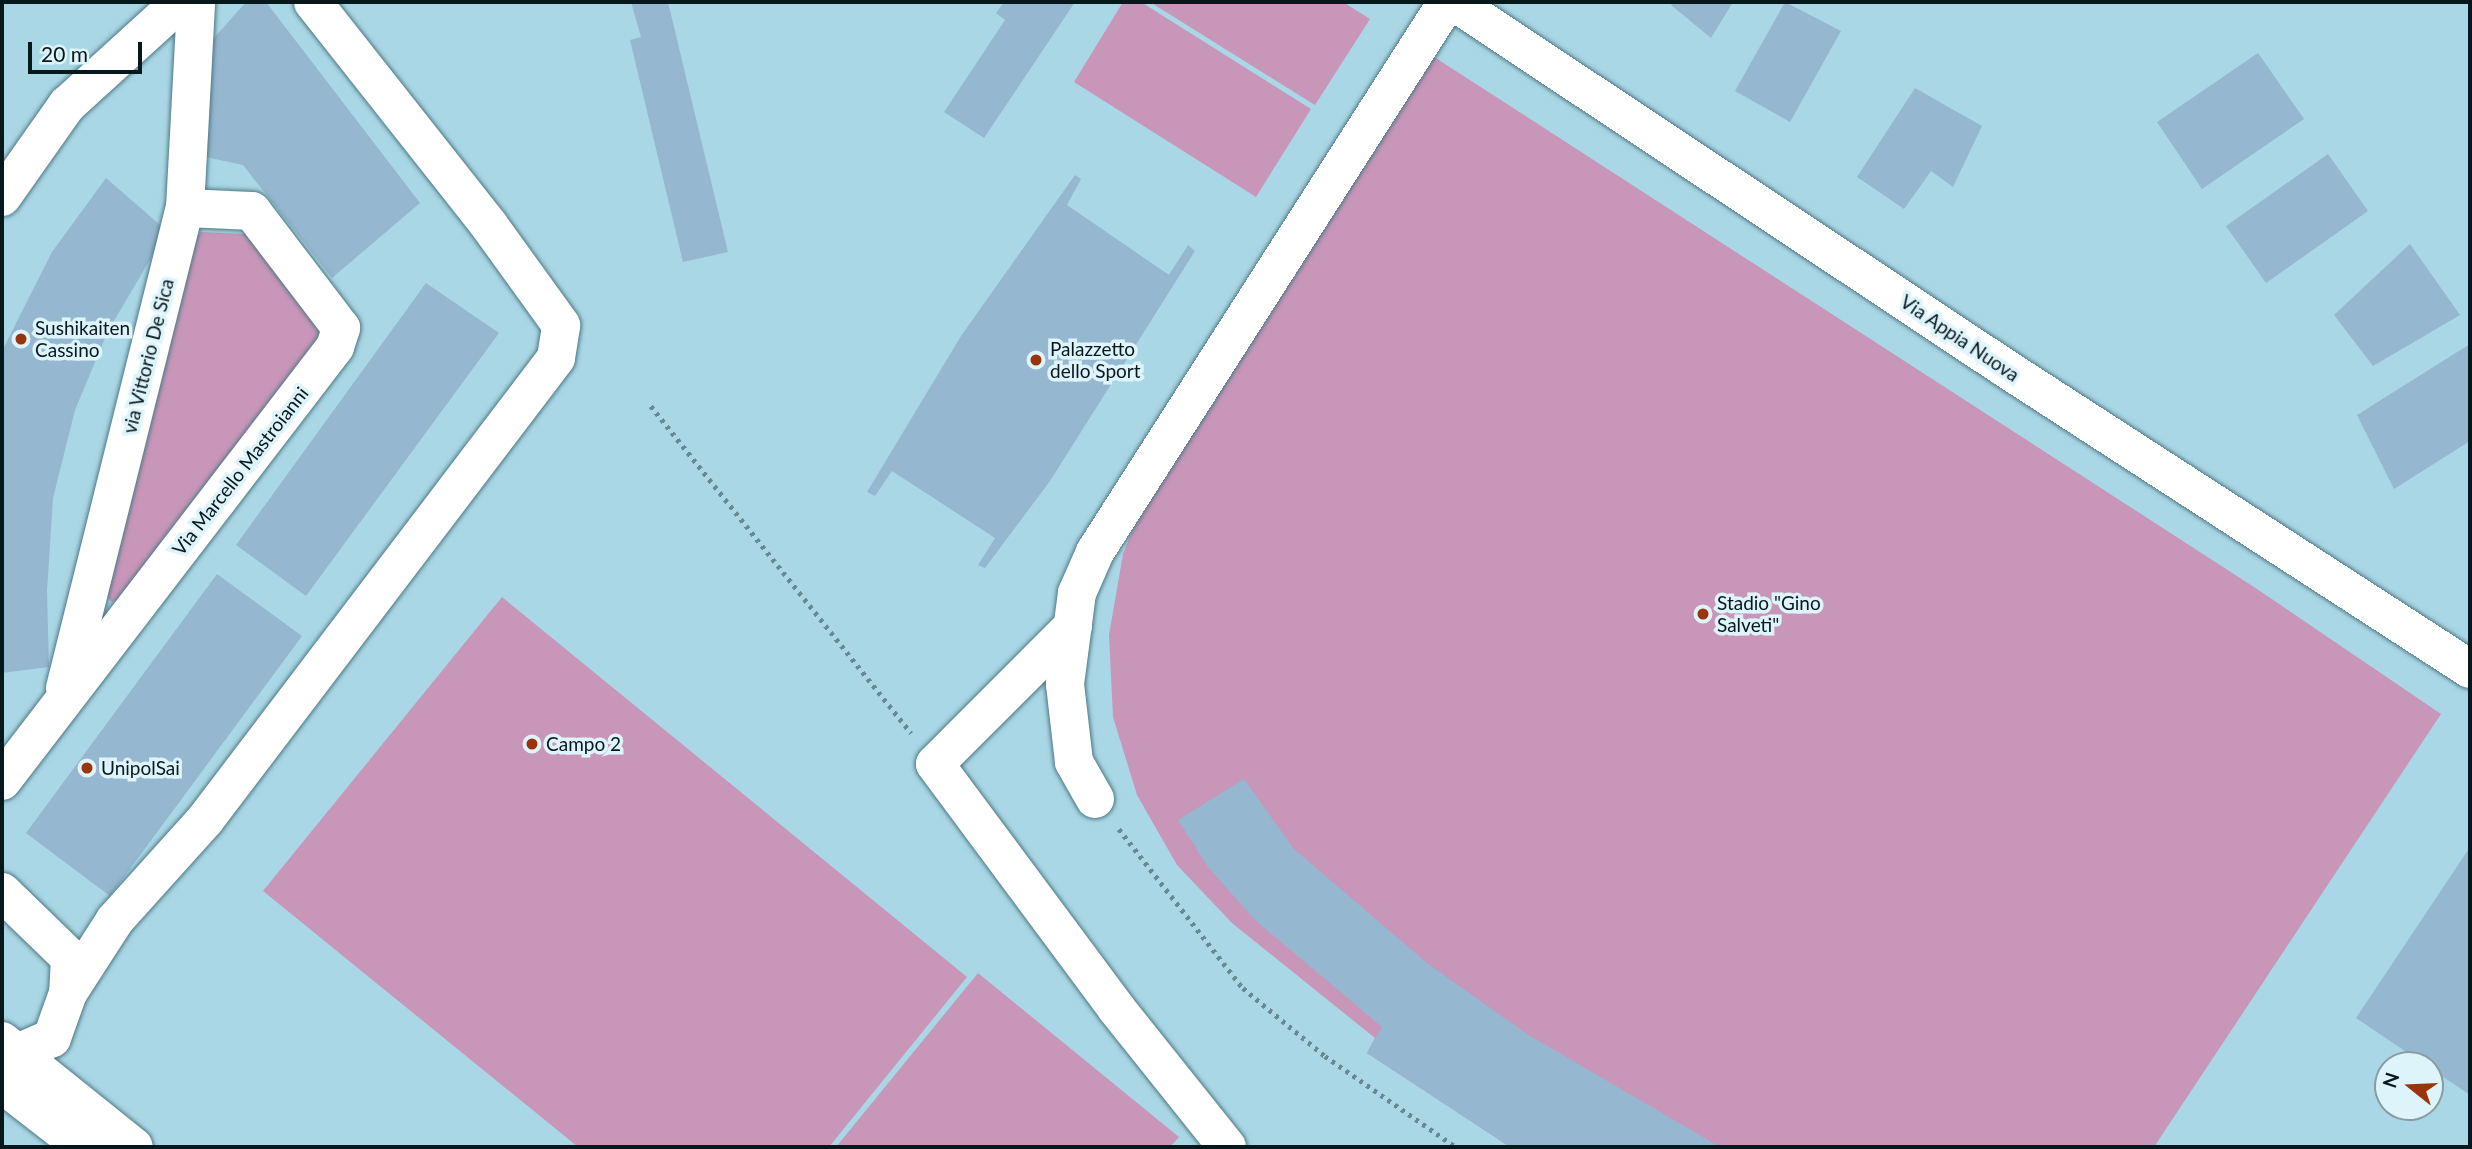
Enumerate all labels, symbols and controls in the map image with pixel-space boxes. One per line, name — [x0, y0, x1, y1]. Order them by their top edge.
scale bar — [32, 28, 145, 72]
text: 20 m — [41, 41, 88, 66]
street label: via Vittorio De Sica — [118, 276, 178, 436]
street label: Via Appia Nuova — [1896, 290, 2024, 386]
place label: Sushikaiten Cassino — [35, 317, 130, 361]
marker: Sushikaiten Cassino — [13, 331, 29, 347]
place label: Palazzetto dello Sport — [1050, 338, 1141, 382]
marker: Palazzetto dello Sport — [1028, 352, 1044, 368]
street label: Via Marcello Mastroianni — [167, 382, 313, 560]
place label: Stadio "Gino Salveti" — [1717, 592, 1821, 636]
marker: Stadio "Gino Salveti" — [1695, 606, 1711, 622]
place label: Campo 2 — [546, 733, 621, 755]
marker: Campo 2 — [524, 736, 540, 752]
place label: UnipolSai — [101, 757, 180, 779]
marker: UnipolSai — [79, 760, 95, 776]
north arrow — [2374, 1051, 2444, 1121]
text: N — [2377, 1069, 2404, 1090]

